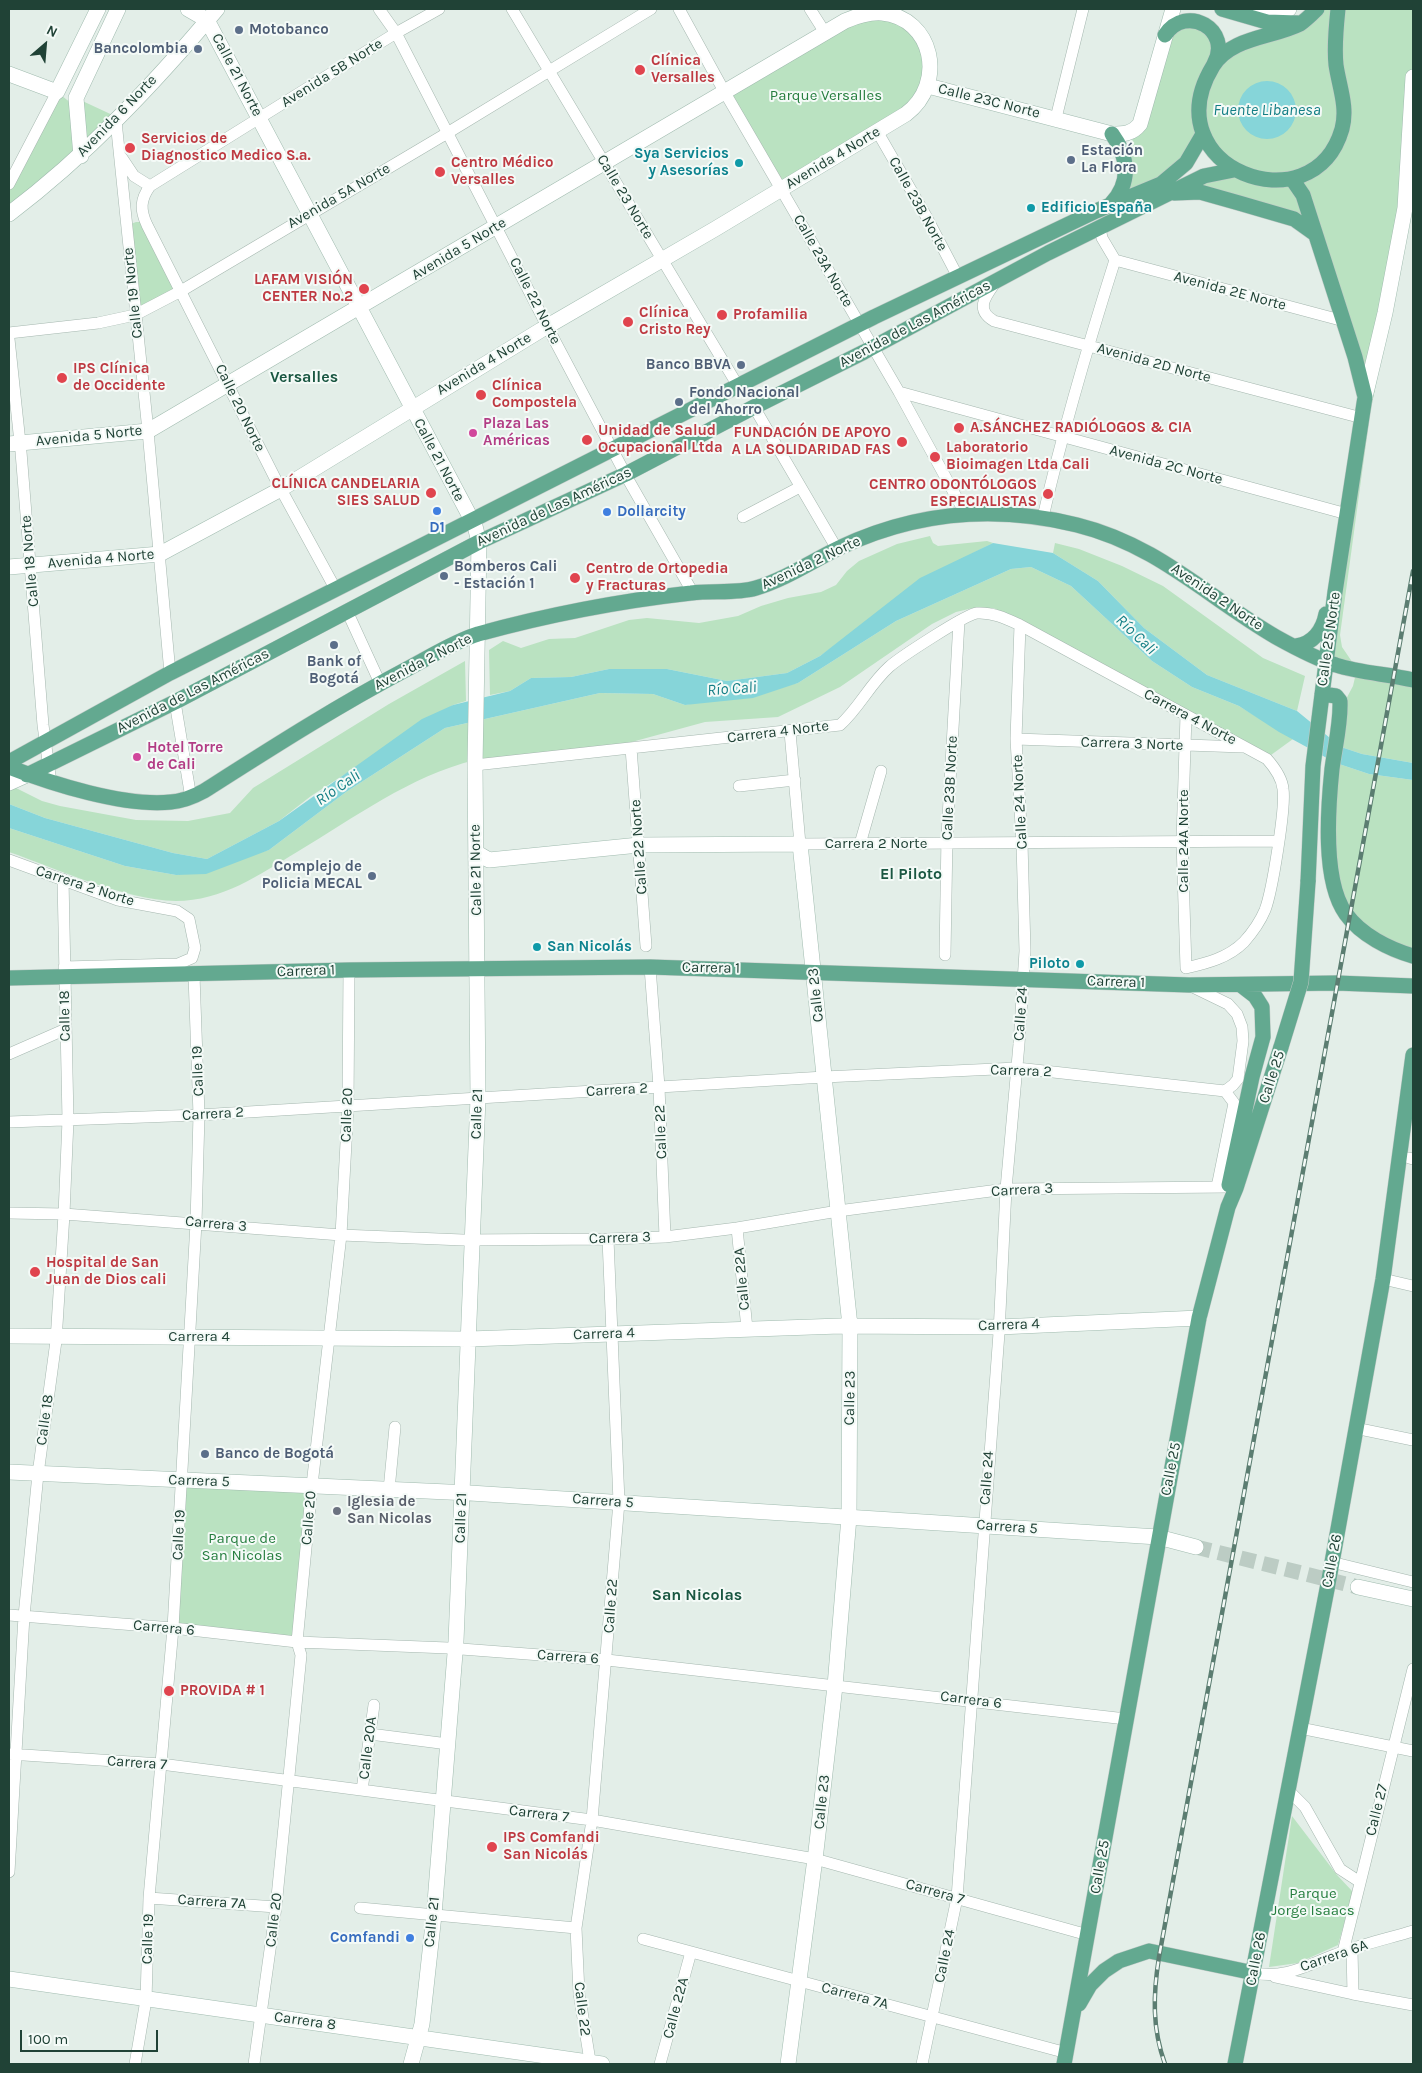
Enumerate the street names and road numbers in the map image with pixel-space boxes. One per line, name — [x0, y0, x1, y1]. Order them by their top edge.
street label: Calle 21 Norte — [208, 30, 266, 120]
street label: Avenida 5B Norte — [278, 35, 386, 111]
street label: Avenida 6 Norte — [73, 71, 161, 161]
street label: Calle 23C Norte — [936, 80, 1042, 122]
street label: Avenida 4 Norte — [783, 123, 883, 193]
street label: Calle 23 Norte — [593, 151, 657, 243]
street label: Calle 23B Norte — [885, 154, 951, 254]
street label: Avenida 5A Norte — [284, 159, 394, 233]
street label: Calle 23A Norte — [789, 211, 857, 311]
street label: Avenida 5 Norte — [409, 214, 509, 284]
street label: Calle 19 Norte — [119, 247, 147, 339]
street label: Calle 22 Norte — [505, 254, 565, 348]
street label: Avenida 2E Norte — [1172, 267, 1288, 315]
street label: Avenida de Las Américas — [836, 276, 994, 372]
street label: Avenida 4 Norte — [434, 329, 534, 399]
street label: Avenida 2D Norte — [1095, 339, 1213, 387]
street label: Calle 20 Norte — [211, 361, 269, 455]
street label: Calle 21 Norte — [410, 415, 468, 505]
street label: Avenida 5 Norte — [35, 421, 143, 451]
street label: Avenida 2C Norte — [1107, 441, 1225, 489]
street label: Avenida de Las Américas — [474, 463, 634, 551]
street label: Calle 18 Norte — [17, 514, 43, 608]
street label: Avenida 2 Norte — [759, 532, 863, 594]
street label: Avenida 4 Norte — [47, 545, 155, 573]
street label: Avenida 2 Norte — [1168, 560, 1266, 634]
street label: Calle 25 Norte — [1313, 591, 1345, 687]
street label: Avenida 2 Norte — [371, 630, 475, 694]
street label: Avenida de Las Américas — [114, 645, 272, 737]
street label: Carrera 4 Norte — [1141, 685, 1239, 749]
street label: Carrera 4 Norte — [726, 717, 830, 747]
street label: Carrera 3 Norte — [1080, 733, 1184, 755]
street label: Calle 23B Norte — [938, 735, 962, 841]
street label: Calle 24 Norte — [1009, 754, 1031, 850]
street label: Calle 24A Norte — [1175, 789, 1193, 893]
street label: Calle 22 Norte — [627, 799, 651, 895]
street label: Calle 21 Norte — [466, 824, 486, 916]
street label: Carrera 2 Norte — [825, 835, 927, 853]
street label: Carrera 2 Norte — [33, 862, 137, 910]
street label: Carrera 1 — [682, 958, 740, 978]
street label: Carrera 1 — [277, 961, 335, 981]
street label: Calle 23 — [804, 967, 828, 1023]
street label: Carrera 1 — [1087, 972, 1145, 992]
street label: Calle 24 — [1010, 986, 1032, 1042]
street label: Calle 18 — [56, 990, 74, 1042]
street label: Calle 19 — [188, 1045, 208, 1097]
street label: Calle 25 — [1255, 1048, 1289, 1106]
street label: Carrera 2 — [990, 1061, 1052, 1081]
street label: Carrera 2 — [586, 1079, 648, 1101]
street label: Calle 20 — [337, 1087, 357, 1143]
street label: Calle 21 — [467, 1088, 487, 1140]
street label: Carrera 2 — [182, 1103, 244, 1125]
street label: Calle 22 — [651, 1104, 671, 1160]
street label: Carrera 3 — [991, 1179, 1053, 1201]
street label: Carrera 3 — [184, 1212, 248, 1236]
street label: Carrera 3 — [589, 1228, 651, 1248]
street label: Calle 22A — [730, 1247, 754, 1311]
street label: Carrera 4 — [978, 1315, 1040, 1335]
street label: Carrera 4 — [573, 1324, 635, 1344]
street label: Carrera 4 — [168, 1328, 230, 1346]
street label: Calle 23 — [841, 1371, 859, 1425]
street label: Calle 18 — [33, 1393, 57, 1447]
street label: Calle 25 — [1157, 1441, 1185, 1497]
street label: Calle 24 — [976, 1450, 998, 1506]
street label: Carrera 5 — [168, 1471, 230, 1491]
street label: Calle 20 — [298, 1490, 320, 1546]
street label: Carrera 5 — [572, 1490, 634, 1512]
street label: Calle 21 — [451, 1492, 471, 1544]
street label: Calle 19 — [169, 1509, 189, 1561]
street label: Carrera 5 — [976, 1516, 1038, 1538]
street label: Calle 26 — [1318, 1533, 1346, 1589]
street label: Calle 22 — [600, 1578, 622, 1634]
street label: Carrera 6 — [132, 1616, 196, 1640]
street label: Carrera 6 — [537, 1646, 599, 1668]
street label: Carrera 6 — [939, 1687, 1003, 1713]
street label: Calle 20A — [355, 1715, 381, 1781]
street label: Carrera 7 — [106, 1752, 168, 1774]
street label: Calle 23 — [810, 1774, 834, 1830]
street label: Calle 27 — [1362, 1782, 1392, 1838]
street label: Carrera 7 — [508, 1801, 570, 1827]
street label: Calle 25 — [1086, 1839, 1114, 1895]
street label: Carrera 7 — [904, 1875, 966, 1909]
street label: Carrera 7A — [177, 1891, 247, 1913]
street label: Calle 20 — [262, 1892, 286, 1948]
street label: Calle 21 — [420, 1896, 444, 1948]
street label: Calle 19 — [138, 1913, 158, 1965]
street label: Calle 24 — [931, 1928, 959, 1984]
street label: Calle 26 — [1242, 1931, 1270, 1987]
street label: Carrera 6A — [1298, 1936, 1370, 1976]
street label: Calle 22A — [659, 1975, 693, 2041]
street label: Carrera 7A — [819, 1978, 891, 2014]
street label: Calle 22 — [570, 1981, 594, 2037]
street label: Carrera 8 — [273, 2008, 337, 2034]

